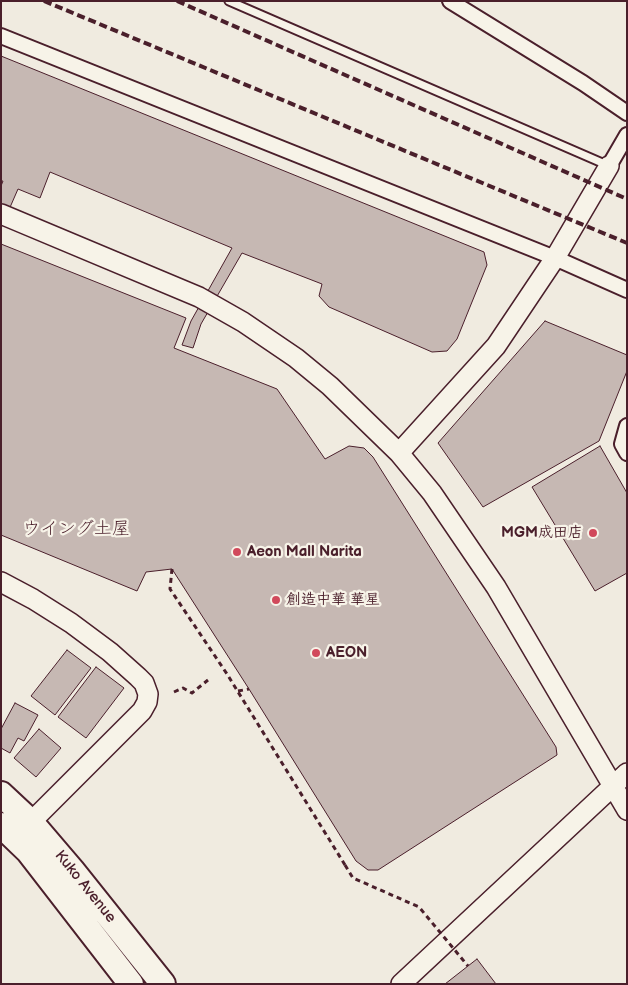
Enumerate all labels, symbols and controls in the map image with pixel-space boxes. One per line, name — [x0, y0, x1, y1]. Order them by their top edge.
district label: ウイング土屋 — [22, 518, 130, 540]
place label: MGM成田店 — [501, 524, 583, 542]
marker: MGM成田店 — [587, 527, 599, 539]
place label: Aeon Mall Narita — [247, 543, 362, 561]
marker: Aeon Mall Narita — [231, 546, 243, 558]
place label: 創造中華 華星 — [286, 591, 380, 609]
marker: 創造中華 華星 — [270, 594, 282, 606]
place label: AEON — [326, 644, 367, 662]
marker: AEON — [310, 647, 322, 659]
street label: Kuko Avenue — [50, 847, 120, 927]

